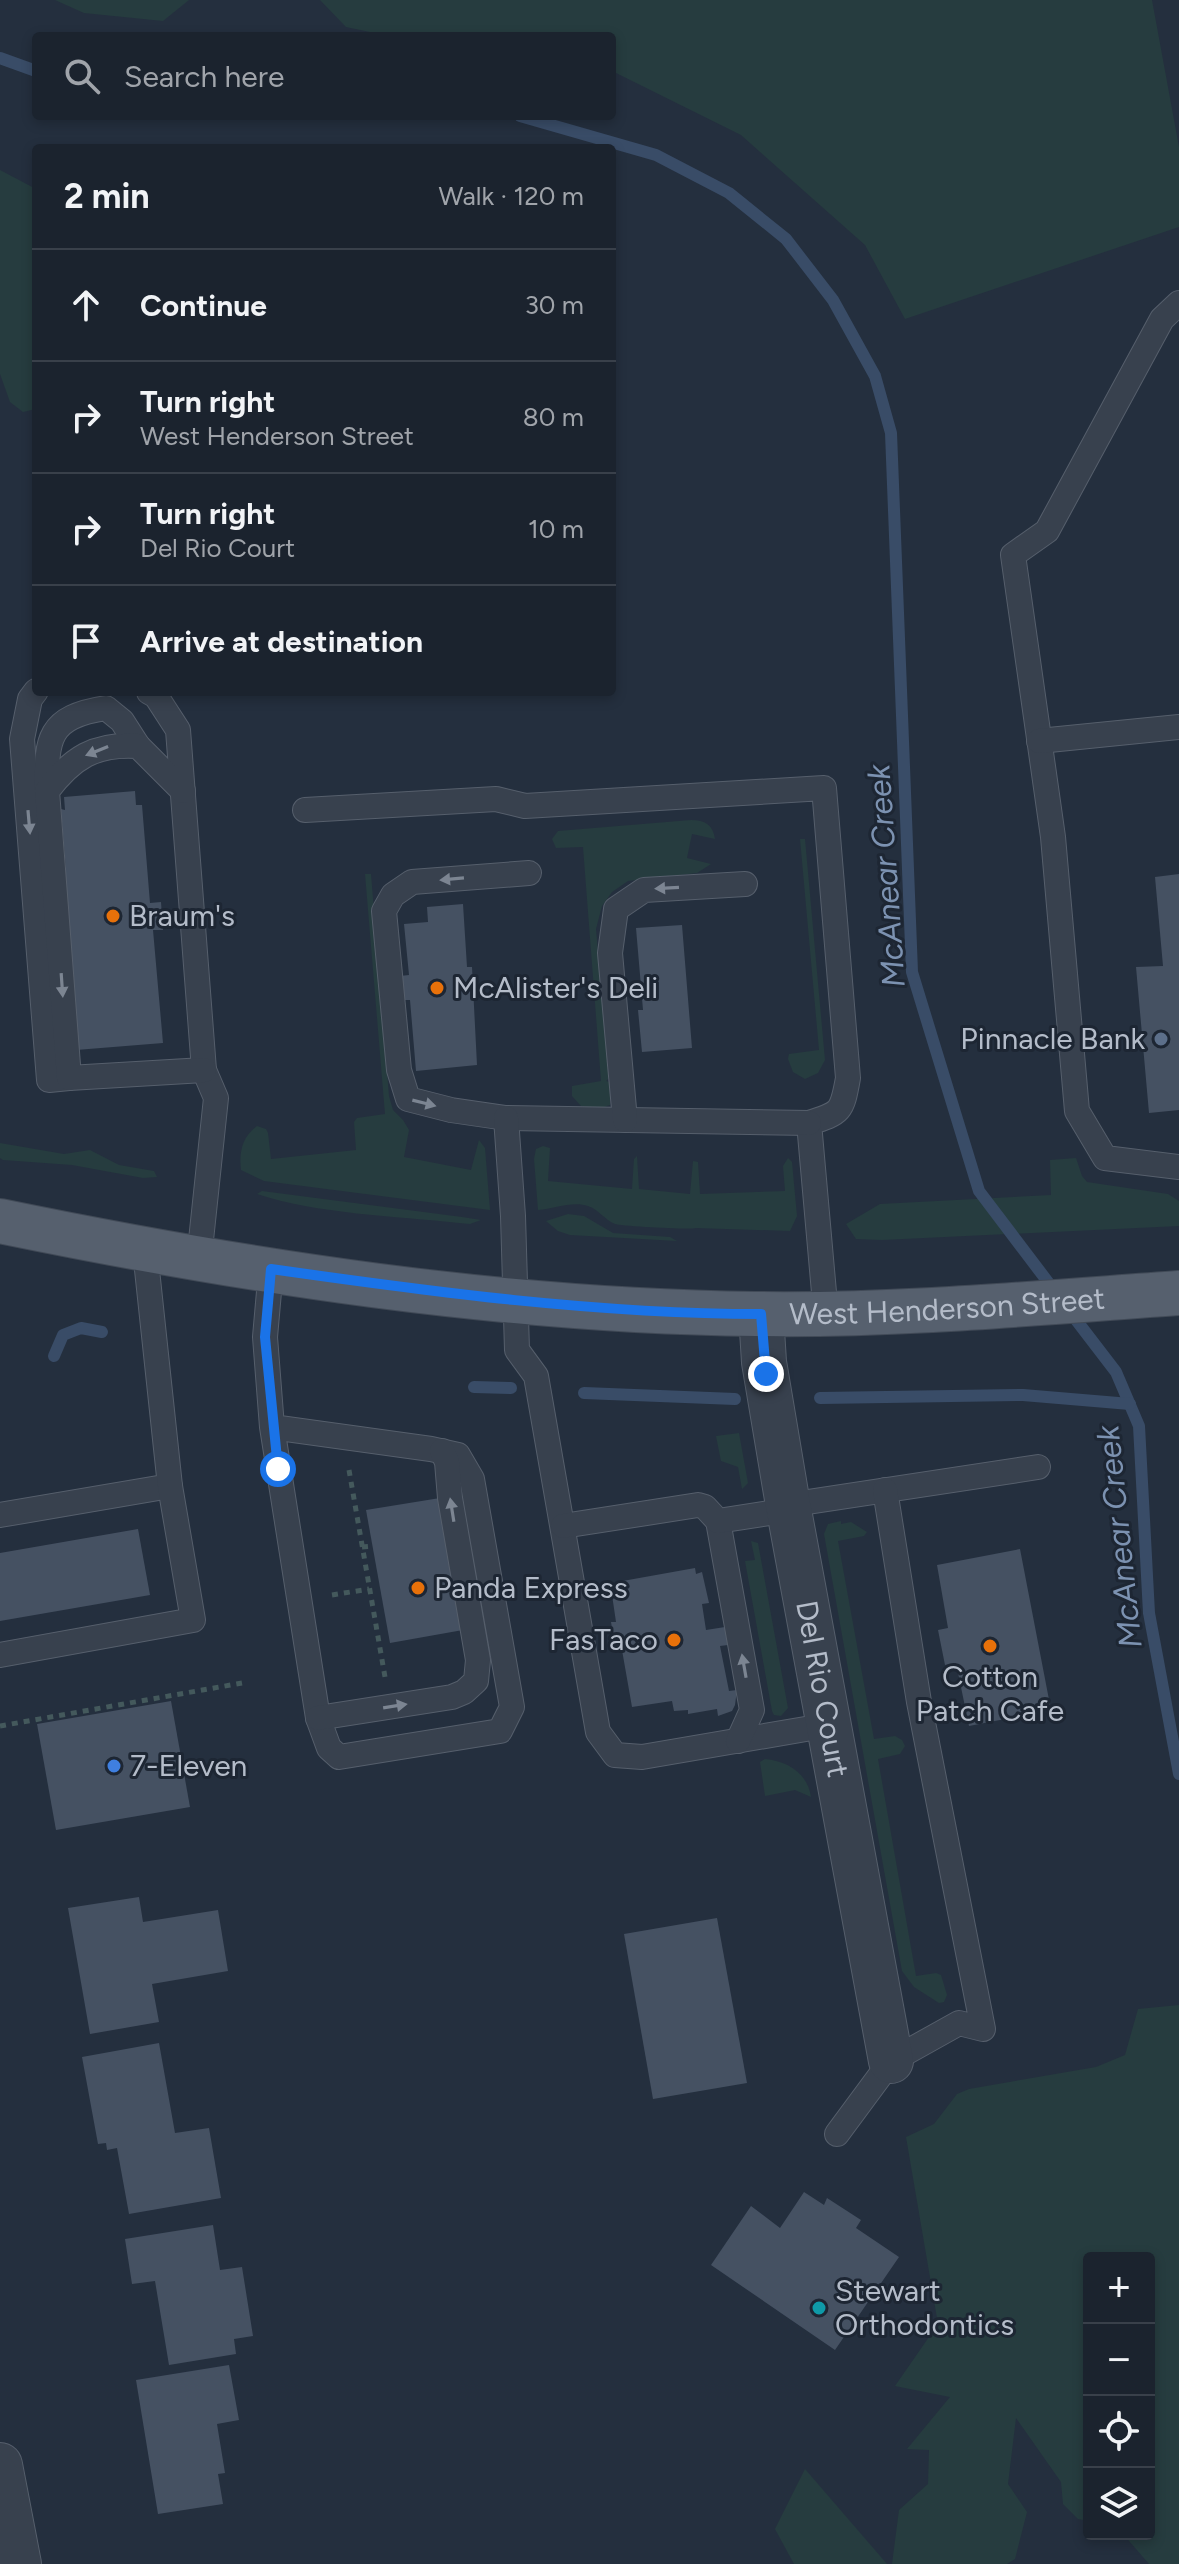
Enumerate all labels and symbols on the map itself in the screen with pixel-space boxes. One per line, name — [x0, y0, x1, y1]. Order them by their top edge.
one-way arrow — [85, 745, 109, 758]
water label: McAnear Creek — [859, 762, 913, 989]
one-way arrow — [22, 810, 35, 835]
one-way arrow — [439, 873, 464, 886]
one-way arrow — [654, 882, 679, 895]
place label: Braum's — [129, 897, 235, 934]
marker: Braum's — [104, 907, 122, 925]
place label: McAlister's Deli — [453, 969, 658, 1006]
one-way arrow — [56, 973, 69, 998]
marker: McAlister's Deli — [428, 979, 446, 997]
place label: Pinnacle Bank — [960, 1020, 1145, 1057]
marker: Pinnacle Bank — [1152, 1030, 1170, 1048]
one-way arrow — [412, 1098, 437, 1110]
street label: West Henderson Street — [789, 1279, 1106, 1332]
route end — [748, 1356, 784, 1392]
water label: McAnear Creek — [1088, 1422, 1150, 1650]
route start — [260, 1451, 296, 1487]
one-way arrow — [445, 1497, 458, 1522]
place label: Panda Express — [434, 1569, 628, 1606]
marker: Panda Express — [409, 1579, 427, 1597]
street label: Del Rio Court — [788, 1597, 857, 1780]
place label: FasTaco — [549, 1621, 658, 1658]
marker: FasTaco — [665, 1631, 683, 1649]
marker: Cotton Patch Cafe — [981, 1637, 999, 1655]
one-way arrow — [738, 1654, 750, 1679]
place label: Cotton Patch Cafe — [916, 1658, 1064, 1729]
one-way arrow — [383, 1700, 408, 1712]
place label: 7-Eleven — [130, 1747, 247, 1784]
marker: 7-Eleven — [105, 1757, 123, 1775]
place label: Stewart Orthodontics — [835, 2272, 1014, 2343]
marker: Stewart Orthodontics — [810, 2299, 828, 2317]

